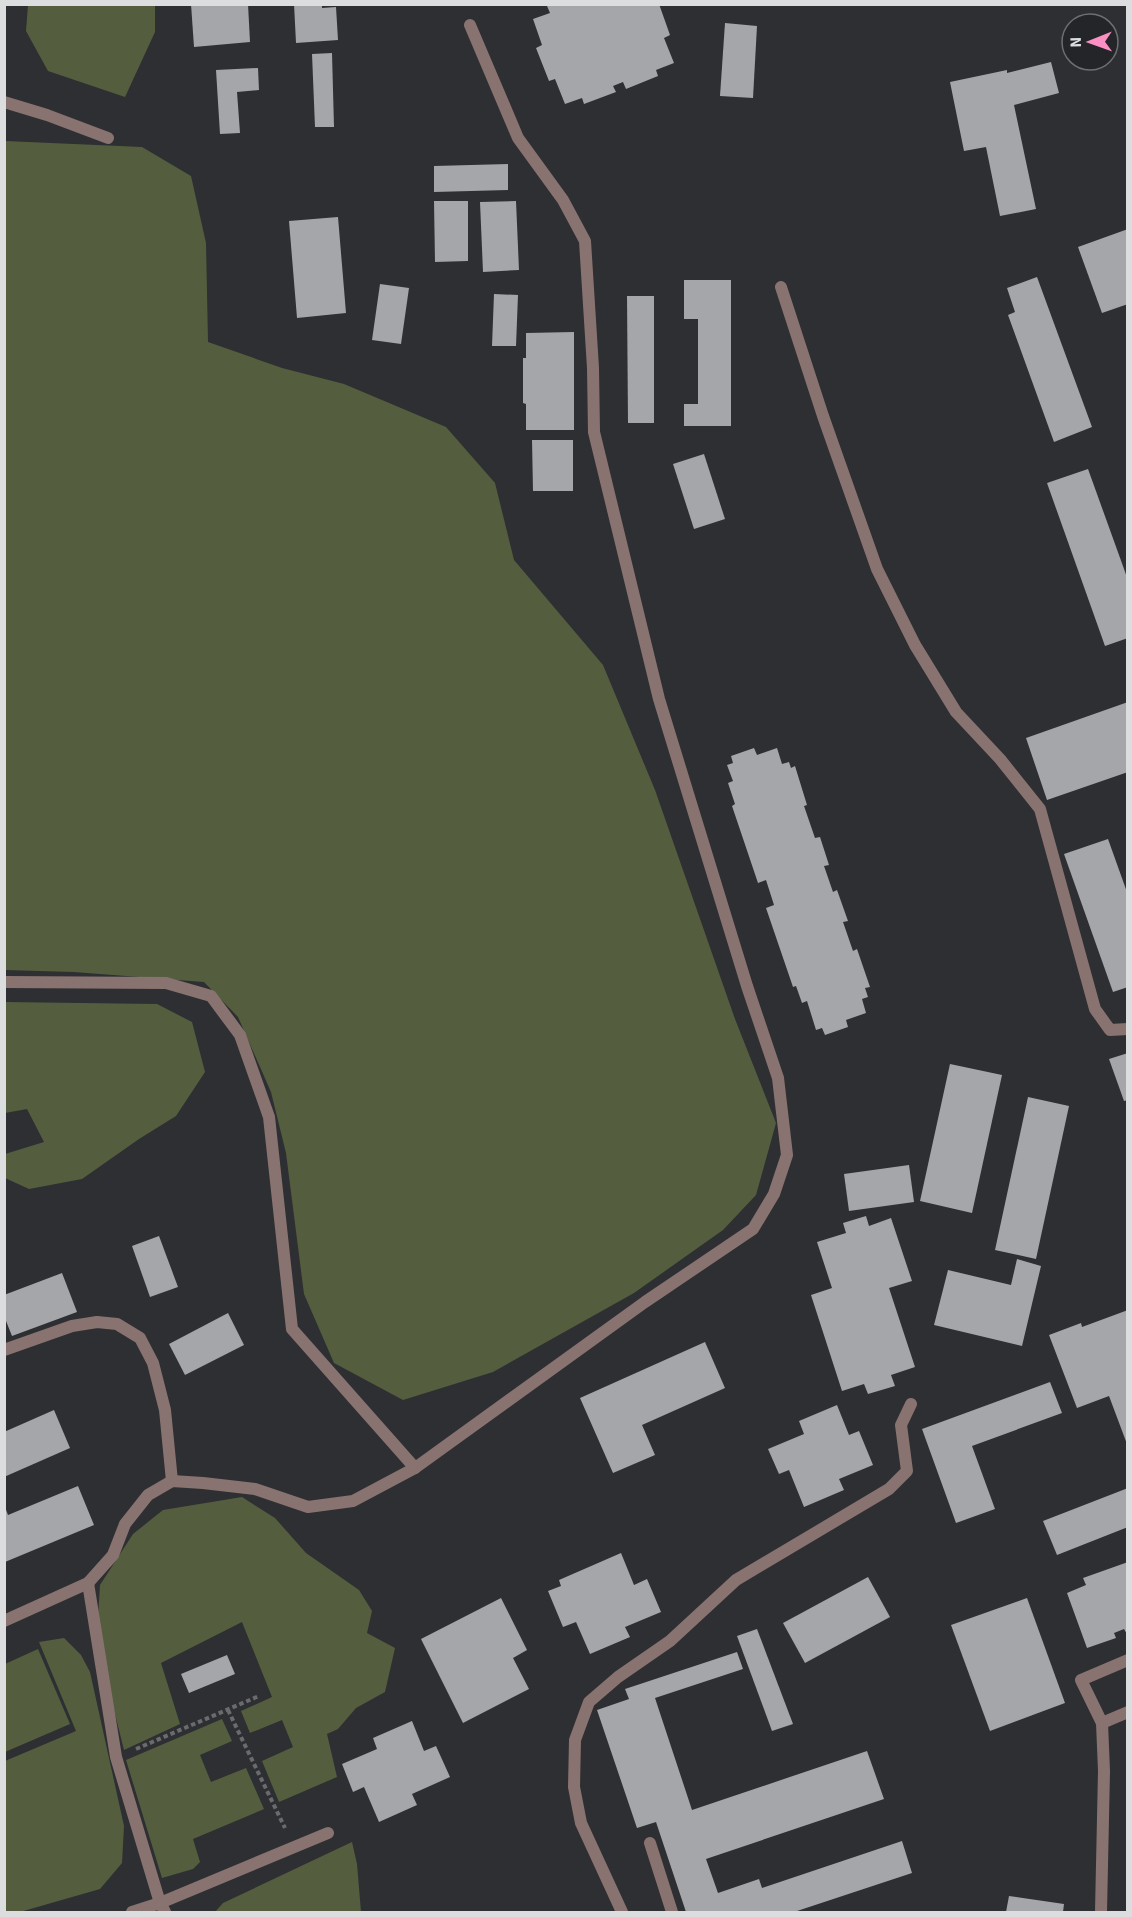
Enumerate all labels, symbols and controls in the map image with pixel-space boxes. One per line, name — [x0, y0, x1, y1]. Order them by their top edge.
north arrow — [1060, 12, 1120, 72]
text: N — [1065, 37, 1087, 48]

